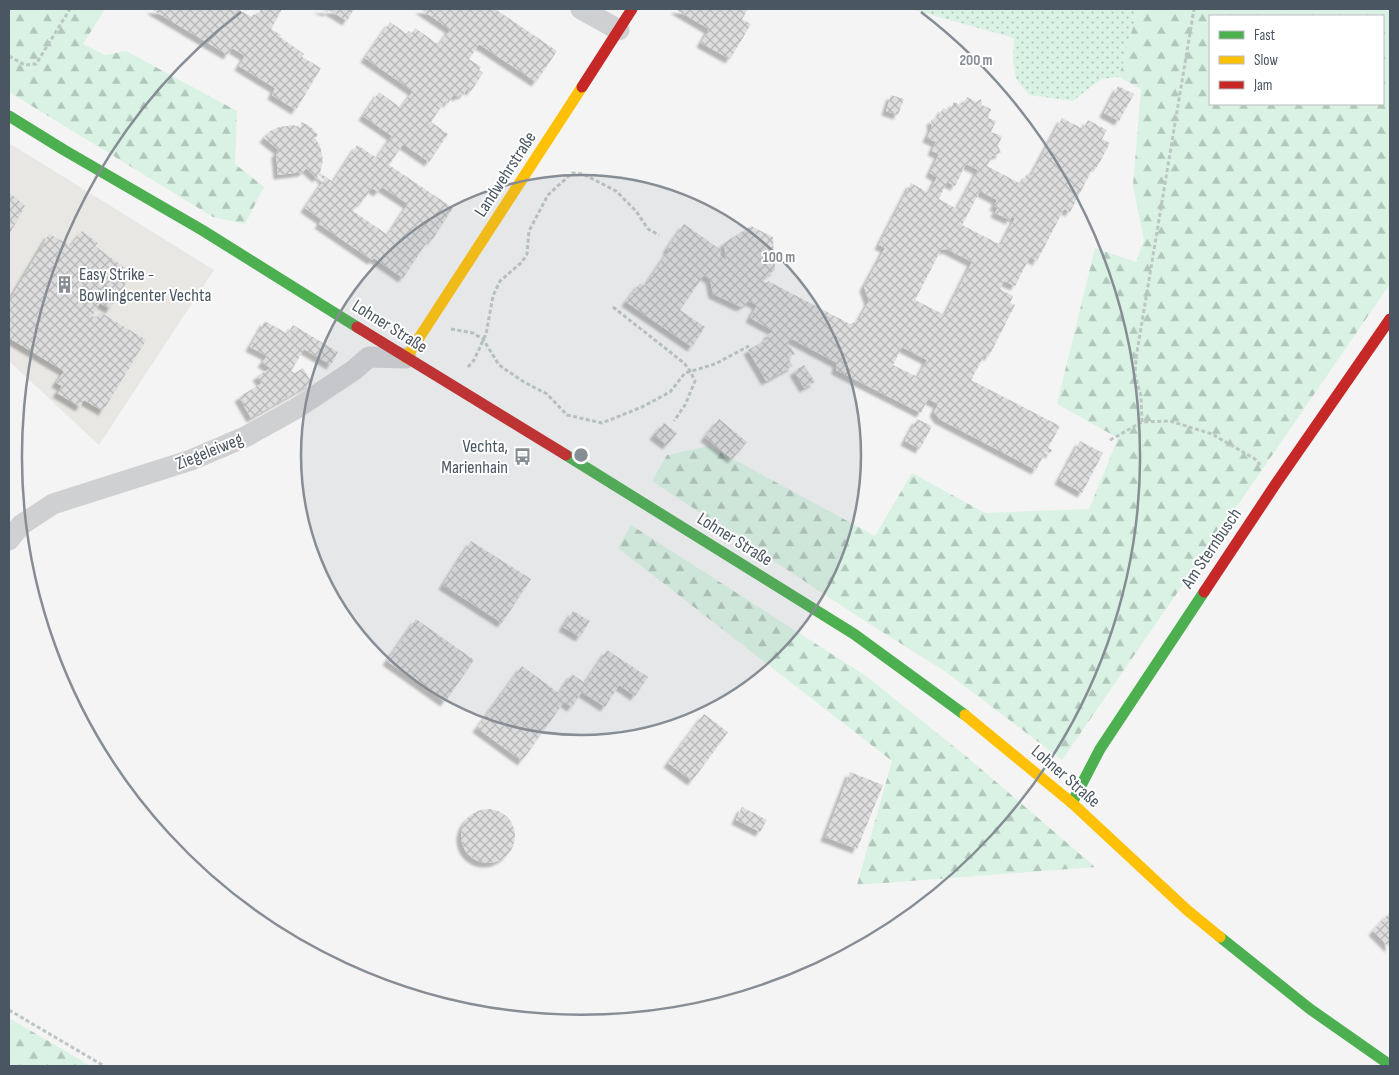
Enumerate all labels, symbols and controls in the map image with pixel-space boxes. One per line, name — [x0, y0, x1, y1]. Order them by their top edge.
legend — [1209, 15, 1384, 105]
text: Fast — [1254, 26, 1276, 45]
text: 200 m — [959, 51, 993, 70]
text: Slow — [1254, 51, 1278, 70]
text: Jam — [1253, 76, 1272, 95]
street label: Landwehrstraße — [470, 128, 541, 221]
text: 100 m — [763, 248, 795, 267]
place label: Easy Strike - Bowlingcenter Vechta — [79, 264, 211, 306]
building icon: Easy Strike - Bowlingcenter Vechta — [55, 274, 75, 294]
street label: Lohner Straße — [348, 295, 431, 358]
street label: Ziegeleiweg — [172, 428, 246, 474]
place label: Vechta, Marienhain — [441, 436, 508, 478]
bus stop icon: Vechta, Marienhain — [512, 446, 532, 466]
centre of rings — [572, 446, 590, 464]
street label: Am Sternbusch — [1176, 504, 1246, 593]
street label: Lohner Straße — [693, 508, 776, 571]
street label: Lohner Straße — [1027, 741, 1104, 812]

